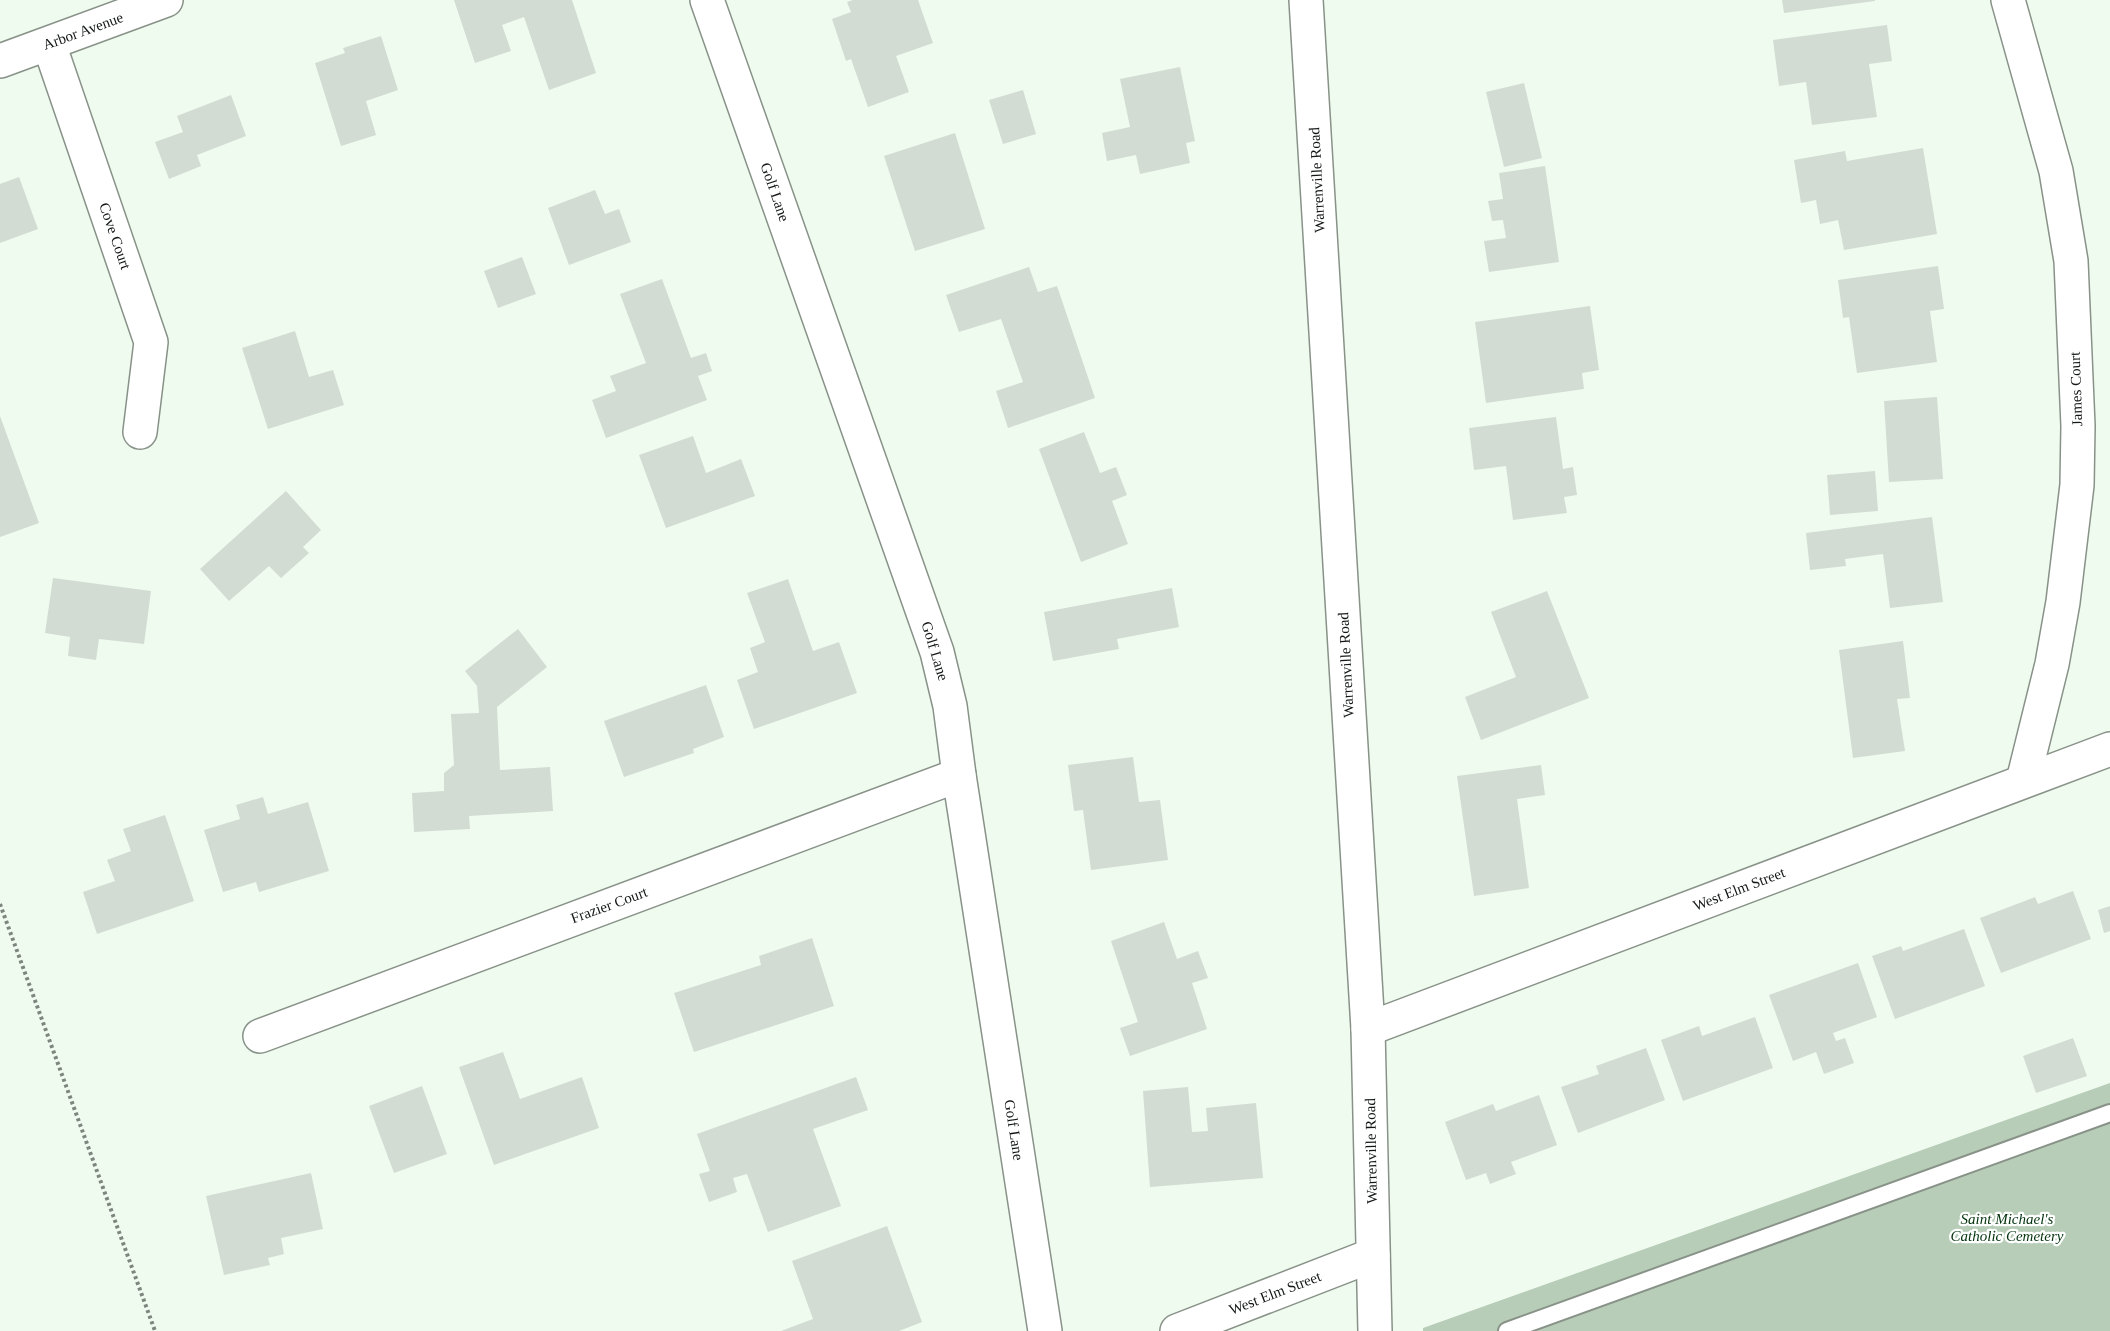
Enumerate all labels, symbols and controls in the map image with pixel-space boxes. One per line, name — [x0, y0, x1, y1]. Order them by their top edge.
street label: Arbor Avenue — [41, 9, 126, 53]
street label: Warrenville Road — [1306, 126, 1328, 233]
street label: Golf Lane — [757, 160, 793, 224]
street label: Cove Court — [96, 200, 134, 272]
street label: James Court — [2067, 351, 2085, 427]
street label: Warrenville Road — [1335, 611, 1357, 718]
street label: Golf Lane — [918, 619, 952, 683]
street label: West Elm Street — [1691, 864, 1788, 914]
street label: Frazier Court — [568, 883, 650, 926]
street label: Warrenville Road — [1362, 1097, 1380, 1204]
street label: Golf Lane — [1001, 1099, 1027, 1162]
park label: Saint Michael's Catholic Cemetery — [1951, 1211, 2064, 1244]
street label: West Elm Street — [1227, 1268, 1324, 1318]

